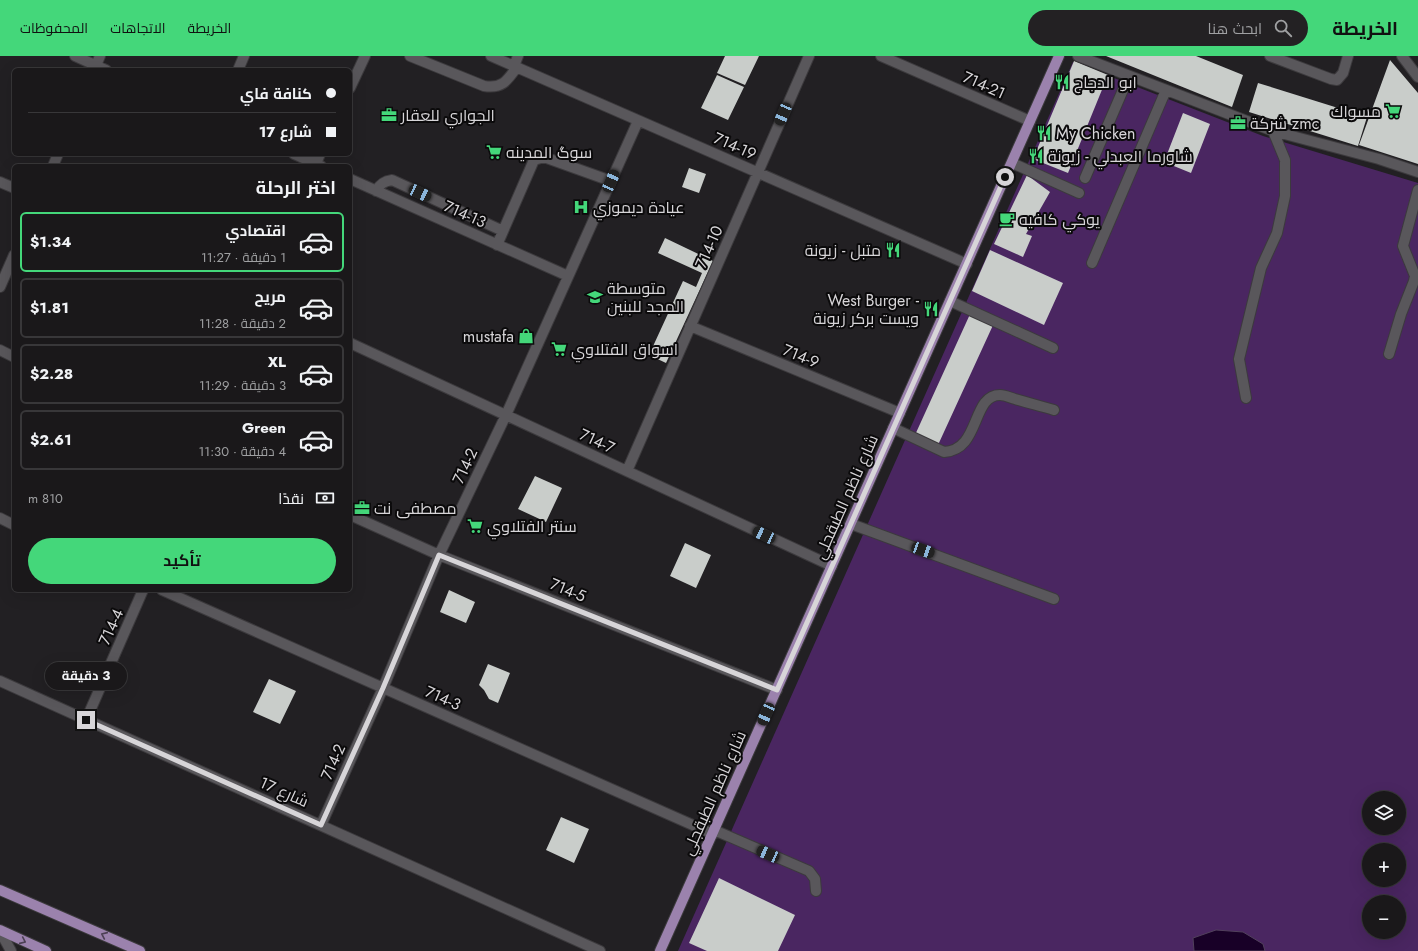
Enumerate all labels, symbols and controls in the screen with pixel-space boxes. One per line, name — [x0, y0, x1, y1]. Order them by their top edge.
search box — [1028, 10, 1308, 46]
text: الخريطة — [1332, 15, 1398, 42]
icon: search — [1272, 17, 1294, 39]
text: المحفوظات — [20, 18, 88, 38]
text: الاتجاهات — [110, 18, 166, 38]
text: الخريطة — [188, 18, 231, 38]
text: ابحث هنا — [1208, 18, 1262, 40]
street label: 714-21 — [959, 65, 1009, 105]
place label: ابو الدجاج — [1074, 71, 1137, 94]
restaurant icon: ابو الدجاج — [1053, 73, 1071, 91]
text: كنافة فاي — [240, 83, 312, 105]
place label: مسواك — [1331, 100, 1381, 123]
car — [773, 101, 793, 127]
supermarket icon: مسواك — [1384, 102, 1402, 120]
place label: الجواري للعقار — [400, 104, 495, 129]
office icon: الجواري للعقار — [380, 106, 398, 124]
place label: شركة zmc — [1250, 112, 1319, 135]
office icon: شركة zmc — [1229, 114, 1247, 132]
text: شارع 17 — [259, 121, 312, 143]
place label: My Chicken — [1056, 122, 1135, 145]
restaurant icon: My Chicken — [1035, 124, 1053, 142]
street label: 714-19 — [710, 126, 760, 166]
place label: سوگ المدينه — [506, 141, 592, 164]
supermarket icon: سوگ المدينه — [485, 143, 503, 161]
place label: شاورما العبدلي - زيونة — [1048, 145, 1193, 170]
restaurant icon: شاورما العبدلي - زيونة — [1027, 147, 1045, 165]
car — [601, 168, 621, 194]
route start — [996, 168, 1014, 186]
text: اختر الرحلة — [256, 175, 336, 201]
car — [407, 182, 433, 204]
street label: 714-13 — [440, 194, 490, 234]
place label: عيادة ديموزي — [593, 196, 684, 221]
hospital icon: عيادة ديموزي — [572, 198, 590, 216]
place label: يوكي كافيه — [1019, 208, 1101, 233]
cafe icon: يوكي كافيه — [998, 210, 1016, 228]
text: اقتصادي — [226, 220, 286, 242]
street label: 714-10 — [689, 222, 729, 272]
icon: car — [298, 224, 334, 260]
text: $1.34 — [30, 231, 72, 253]
place label: متبل - زيونة — [805, 239, 881, 262]
restaurant icon: متبل - زيونة — [884, 241, 902, 259]
text: 1 دقيقة · 11:27 — [201, 248, 286, 267]
place label: متوسطة المجد للبنين — [607, 277, 684, 318]
text: مريح — [254, 286, 286, 308]
school or university icon: متوسطة المجد للبنين — [586, 288, 604, 306]
place label: West Burger - ويست بركر زيونة — [813, 289, 920, 330]
icon: car — [298, 290, 334, 326]
text: $1.81 — [30, 297, 69, 319]
restaurant icon: West Burger - ويست بركر زيونة — [922, 300, 940, 318]
text: 2 دقيقة · 11:28 — [199, 314, 286, 333]
place label: mustafa — [463, 325, 514, 348]
shop icon: mustafa — [517, 327, 535, 345]
place label: اسواق الفتلاوي — [571, 338, 678, 363]
street label: 714-9 — [779, 338, 823, 374]
supermarket icon: اسواق الفتلاوي — [550, 340, 568, 358]
text: XL — [268, 351, 286, 373]
icon: car — [298, 356, 334, 392]
text: $2.28 — [30, 363, 73, 385]
text: 3 دقيقة · 11:29 — [199, 376, 286, 395]
text: Green — [242, 417, 286, 439]
icon: car — [298, 422, 334, 458]
street label: 714-7 — [576, 423, 619, 459]
text: $2.61 — [30, 429, 72, 451]
street label: شارع ناظم الطبقجلي — [808, 431, 886, 564]
text: 4 دقيقة · 11:30 — [198, 442, 286, 461]
street label: 714-2 — [447, 444, 483, 488]
icon: cash — [314, 487, 336, 509]
text: نقدًا — [278, 488, 304, 510]
text: 810 m — [28, 489, 63, 508]
place label: مصطفى نت — [374, 497, 456, 520]
office icon: مصطفى نت — [353, 499, 371, 517]
place label: سنتر الفتلاوي — [487, 515, 577, 540]
supermarket icon: سنتر الفتلاوي — [466, 517, 484, 535]
car — [751, 524, 777, 546]
button: تأكيد — [28, 538, 336, 584]
car — [910, 540, 936, 560]
street label: 714-5 — [546, 572, 590, 608]
street label: 714-4 — [93, 605, 129, 649]
callout: 3 دقيقة — [45, 662, 127, 690]
text: 3 دقيقة — [62, 666, 110, 685]
street label: 714-3 — [421, 680, 465, 716]
car — [756, 701, 776, 727]
route end — [77, 711, 95, 729]
street label: شارع ناظم الطبقجلي — [676, 727, 754, 860]
street label: 714-2 — [315, 740, 351, 784]
street label: شارع 17 — [256, 771, 312, 813]
map controls — [1362, 791, 1406, 939]
button: layers — [1362, 791, 1406, 835]
button: + — [1362, 843, 1406, 887]
car — [755, 844, 781, 864]
button: − — [1362, 895, 1406, 939]
one-way arrow — [101, 932, 108, 940]
one-way arrow — [19, 936, 27, 944]

